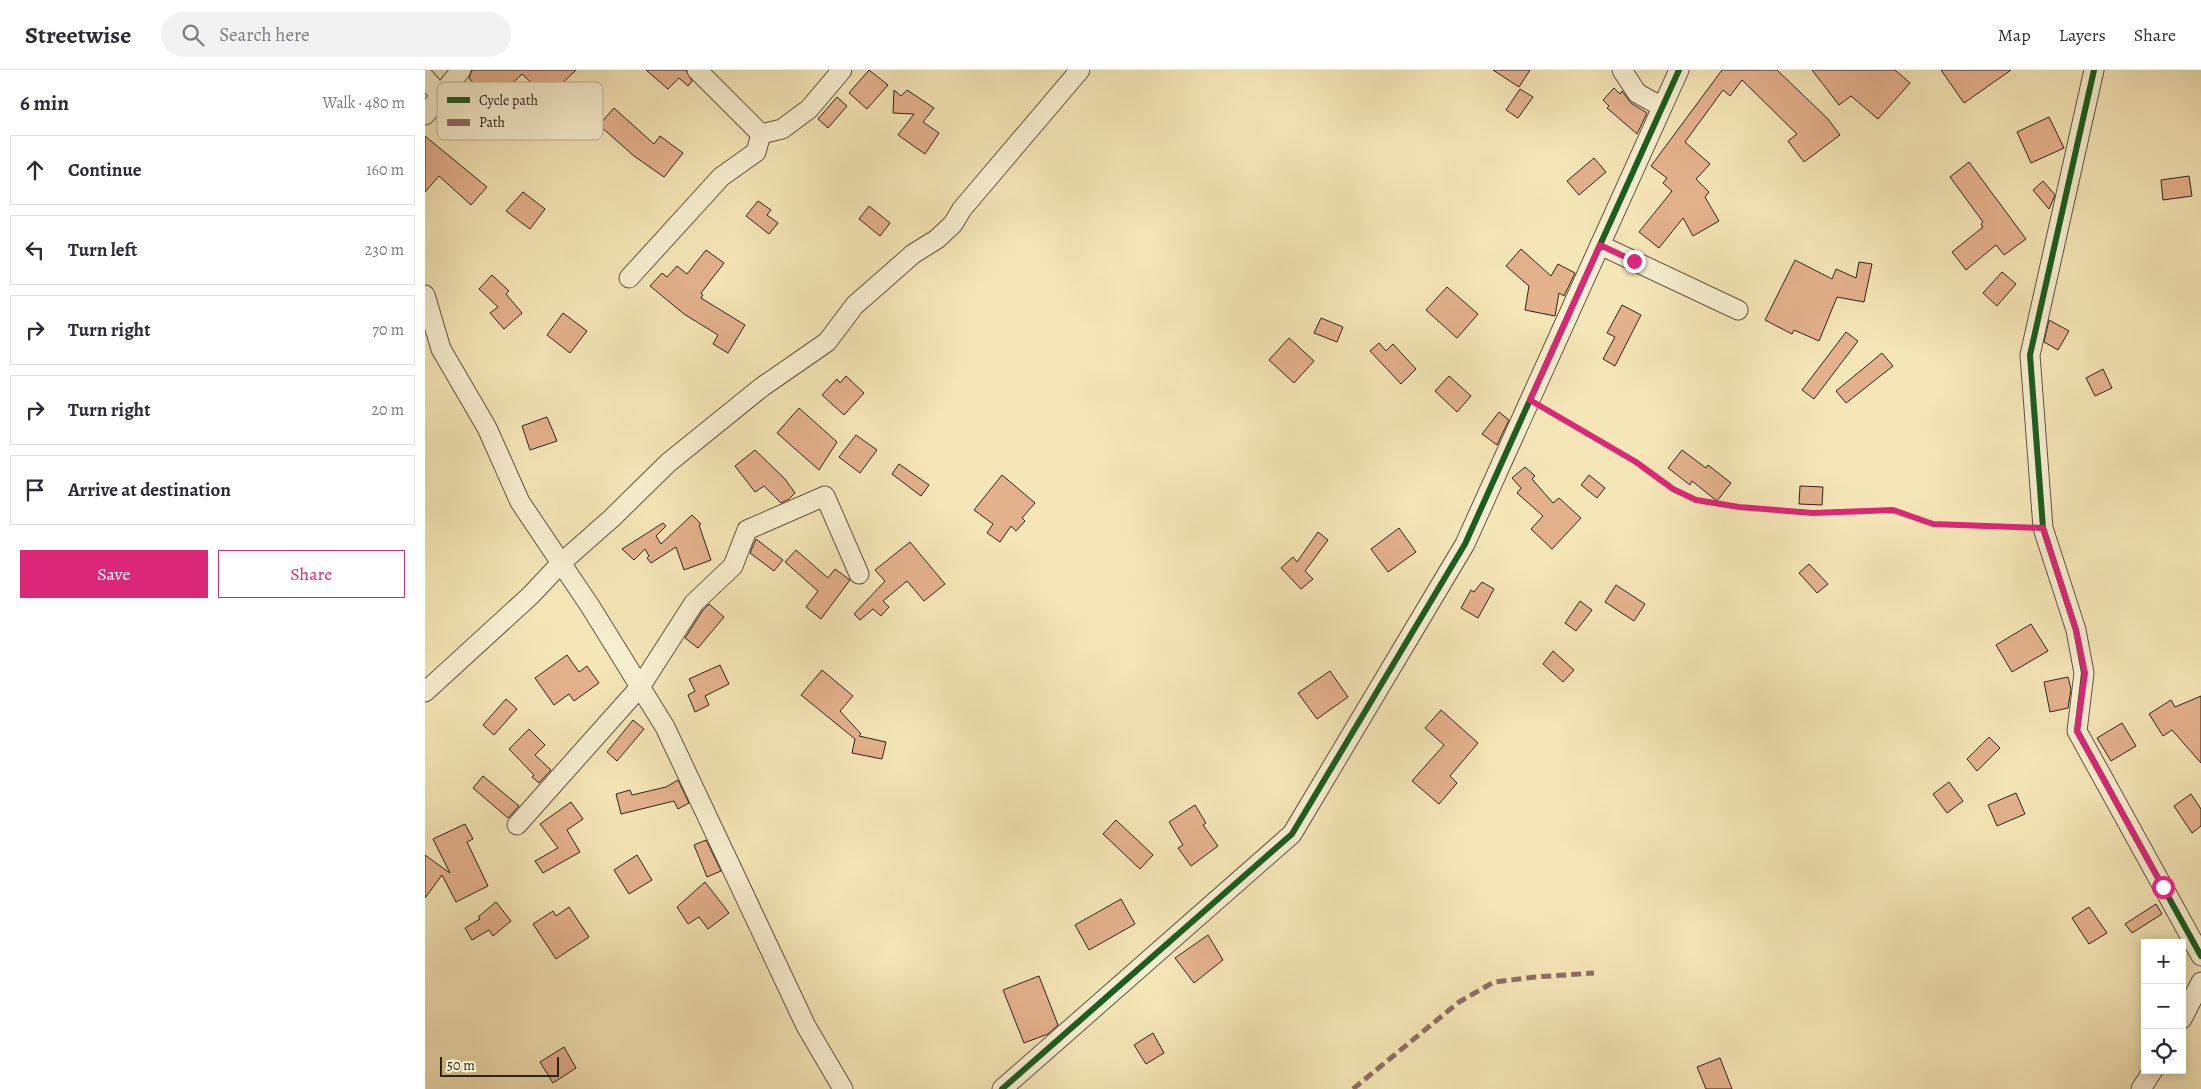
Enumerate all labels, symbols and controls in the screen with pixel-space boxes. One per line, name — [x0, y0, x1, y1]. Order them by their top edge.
search box — [161, 12, 511, 57]
text: Streetwise — [25, 19, 131, 51]
icon: search — [179, 21, 207, 49]
text: Search here — [219, 22, 310, 48]
text: Map — [1998, 23, 2031, 47]
text: Layers — [2059, 23, 2106, 47]
text: Share — [2134, 23, 2176, 47]
legend — [437, 82, 603, 140]
text: 6 min — [20, 89, 69, 117]
text: Cycle path — [479, 91, 539, 110]
text: Walk · 480 m — [323, 92, 405, 114]
text: Path — [479, 113, 506, 132]
icon: ahead — [21, 156, 49, 184]
text: Continue — [68, 157, 142, 183]
text: 160 m — [366, 159, 404, 181]
icon: left — [21, 236, 49, 264]
text: Turn left — [68, 237, 137, 263]
text: 230 m — [365, 239, 404, 261]
route end — [1623, 250, 1646, 273]
icon: right — [21, 316, 49, 344]
text: Turn right — [68, 317, 150, 343]
text: 70 m — [372, 319, 404, 341]
icon: right — [21, 396, 49, 424]
text: Turn right — [68, 397, 150, 423]
text: 20 m — [371, 399, 404, 421]
icon: arrive — [21, 476, 49, 504]
text: Arrive at destination — [68, 477, 231, 503]
button: Save — [20, 550, 208, 598]
button: Share — [218, 550, 405, 598]
route start — [2152, 876, 2175, 899]
map controls — [2141, 939, 2186, 1074]
button: + — [2141, 939, 2186, 984]
button: − — [2141, 984, 2186, 1029]
button: locate — [2141, 1029, 2186, 1074]
scale bar — [440, 1054, 559, 1077]
text: 50 m — [447, 1056, 475, 1075]

